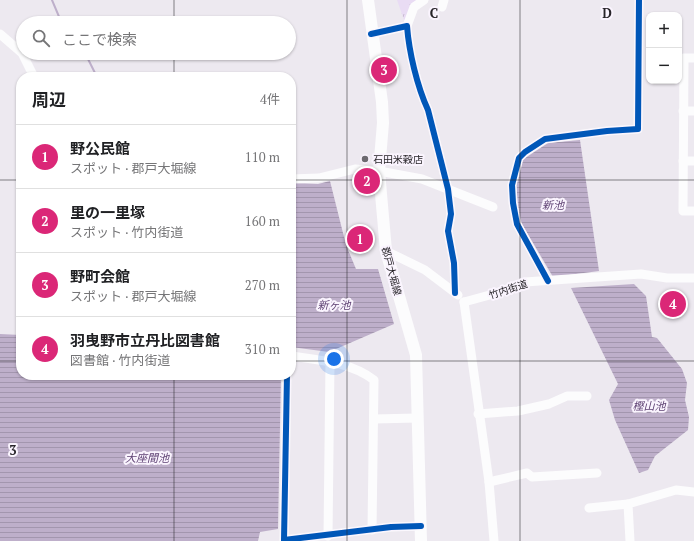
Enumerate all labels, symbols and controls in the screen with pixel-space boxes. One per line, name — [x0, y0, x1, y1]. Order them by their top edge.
text: C — [430, 4, 438, 22]
text: D — [602, 4, 612, 22]
map controls — [646, 12, 682, 84]
button: + — [646, 12, 682, 48]
search box — [16, 16, 296, 60]
icon: search — [30, 27, 52, 49]
text: ここで検索 — [62, 29, 137, 49]
button: − — [646, 48, 682, 84]
pin: 3 — [371, 55, 397, 85]
text: 周辺 — [32, 88, 66, 111]
text: 4件 — [260, 90, 280, 108]
text: 野公民館 — [70, 138, 130, 158]
text: 1 — [41, 148, 49, 166]
text: 110 m — [245, 148, 280, 166]
place label: 石田米穀店 — [373, 153, 423, 166]
marker: 石田米穀店 — [360, 154, 370, 164]
text: スポット · 郡戸大堀線 — [70, 159, 196, 177]
pin: 2 — [354, 166, 380, 196]
water label: 新池 — [542, 198, 565, 212]
text: 里の一里塚 — [70, 202, 145, 222]
text: 2 — [41, 212, 49, 230]
text: 160 m — [245, 212, 280, 230]
text: スポット · 竹内街道 — [70, 223, 183, 241]
pin: 1 — [347, 224, 373, 254]
street label: 郡戸大堀線 — [379, 245, 404, 297]
text: 野町会館 — [70, 266, 130, 286]
text: 3 — [41, 276, 49, 294]
text: 270 m — [245, 276, 280, 294]
street label: 竹内街道 — [487, 277, 529, 302]
text: スポット · 郡戸大堀線 — [70, 287, 196, 305]
pin: 4 — [660, 289, 686, 319]
water label: 新ヶ池 — [318, 298, 351, 312]
text: 羽曳野市立丹比図書館 — [70, 330, 220, 350]
text: 4 — [41, 340, 49, 358]
text: 310 m — [245, 340, 280, 358]
your location — [324, 349, 344, 369]
text: 図書館 · 竹内街道 — [70, 351, 170, 369]
water label: 樫山池 — [633, 399, 666, 413]
text: 3 — [9, 441, 17, 459]
water label: 大座間池 — [125, 451, 170, 465]

